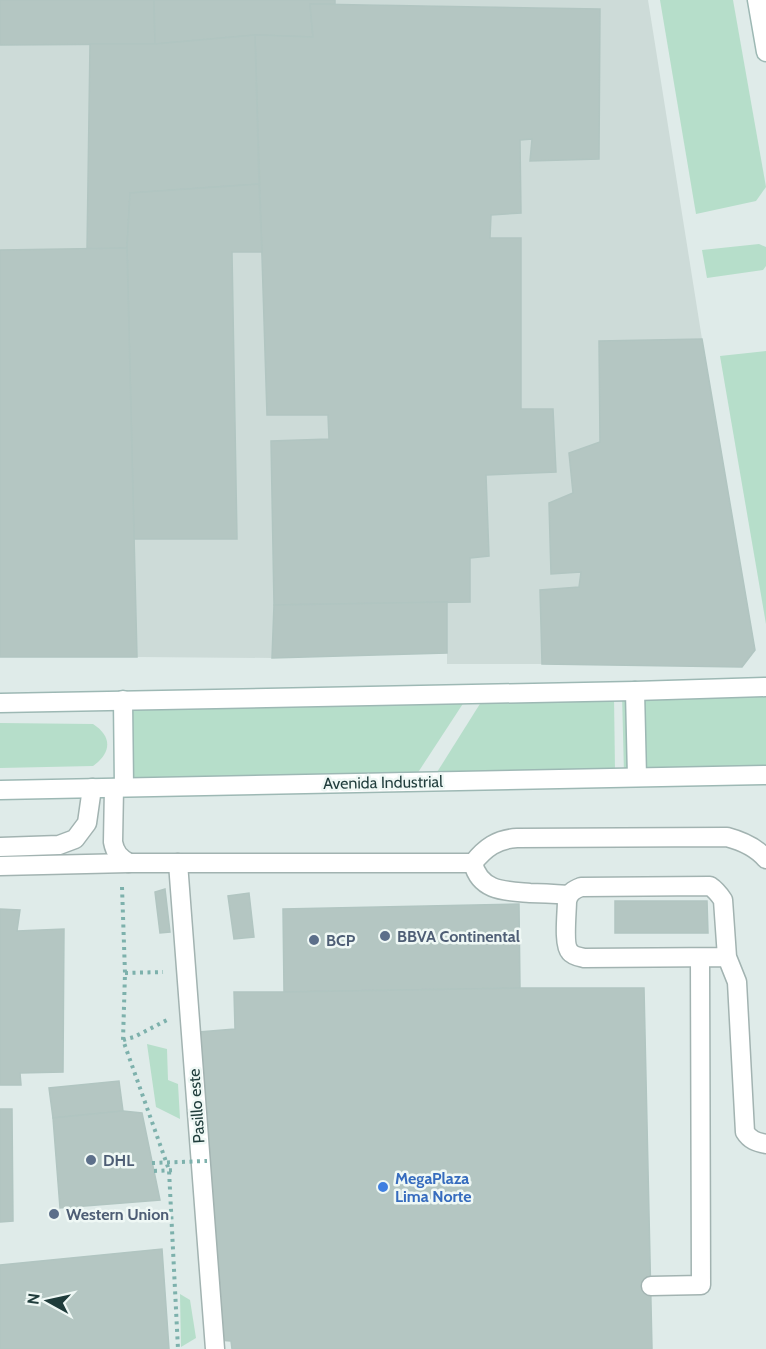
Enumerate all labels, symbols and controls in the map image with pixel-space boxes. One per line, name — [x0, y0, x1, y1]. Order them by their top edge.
street label: Avenida Industrial — [323, 772, 443, 793]
place label: BBVA Continental — [397, 927, 520, 946]
marker: BBVA Continental — [378, 929, 392, 943]
place label: BCP — [326, 931, 356, 950]
marker: BCP — [307, 933, 321, 947]
street label: Pasillo este — [184, 1068, 209, 1144]
place label: DHL — [103, 1151, 134, 1170]
marker: DHL — [84, 1153, 98, 1167]
place label: MegaPlaza Lima Norte — [395, 1169, 472, 1206]
marker: MegaPlaza Lima Norte — [376, 1180, 390, 1194]
place label: Western Union — [66, 1205, 169, 1224]
marker: Western Union — [47, 1207, 61, 1221]
north arrow — [18, 1271, 78, 1331]
text: N — [23, 1292, 44, 1306]

